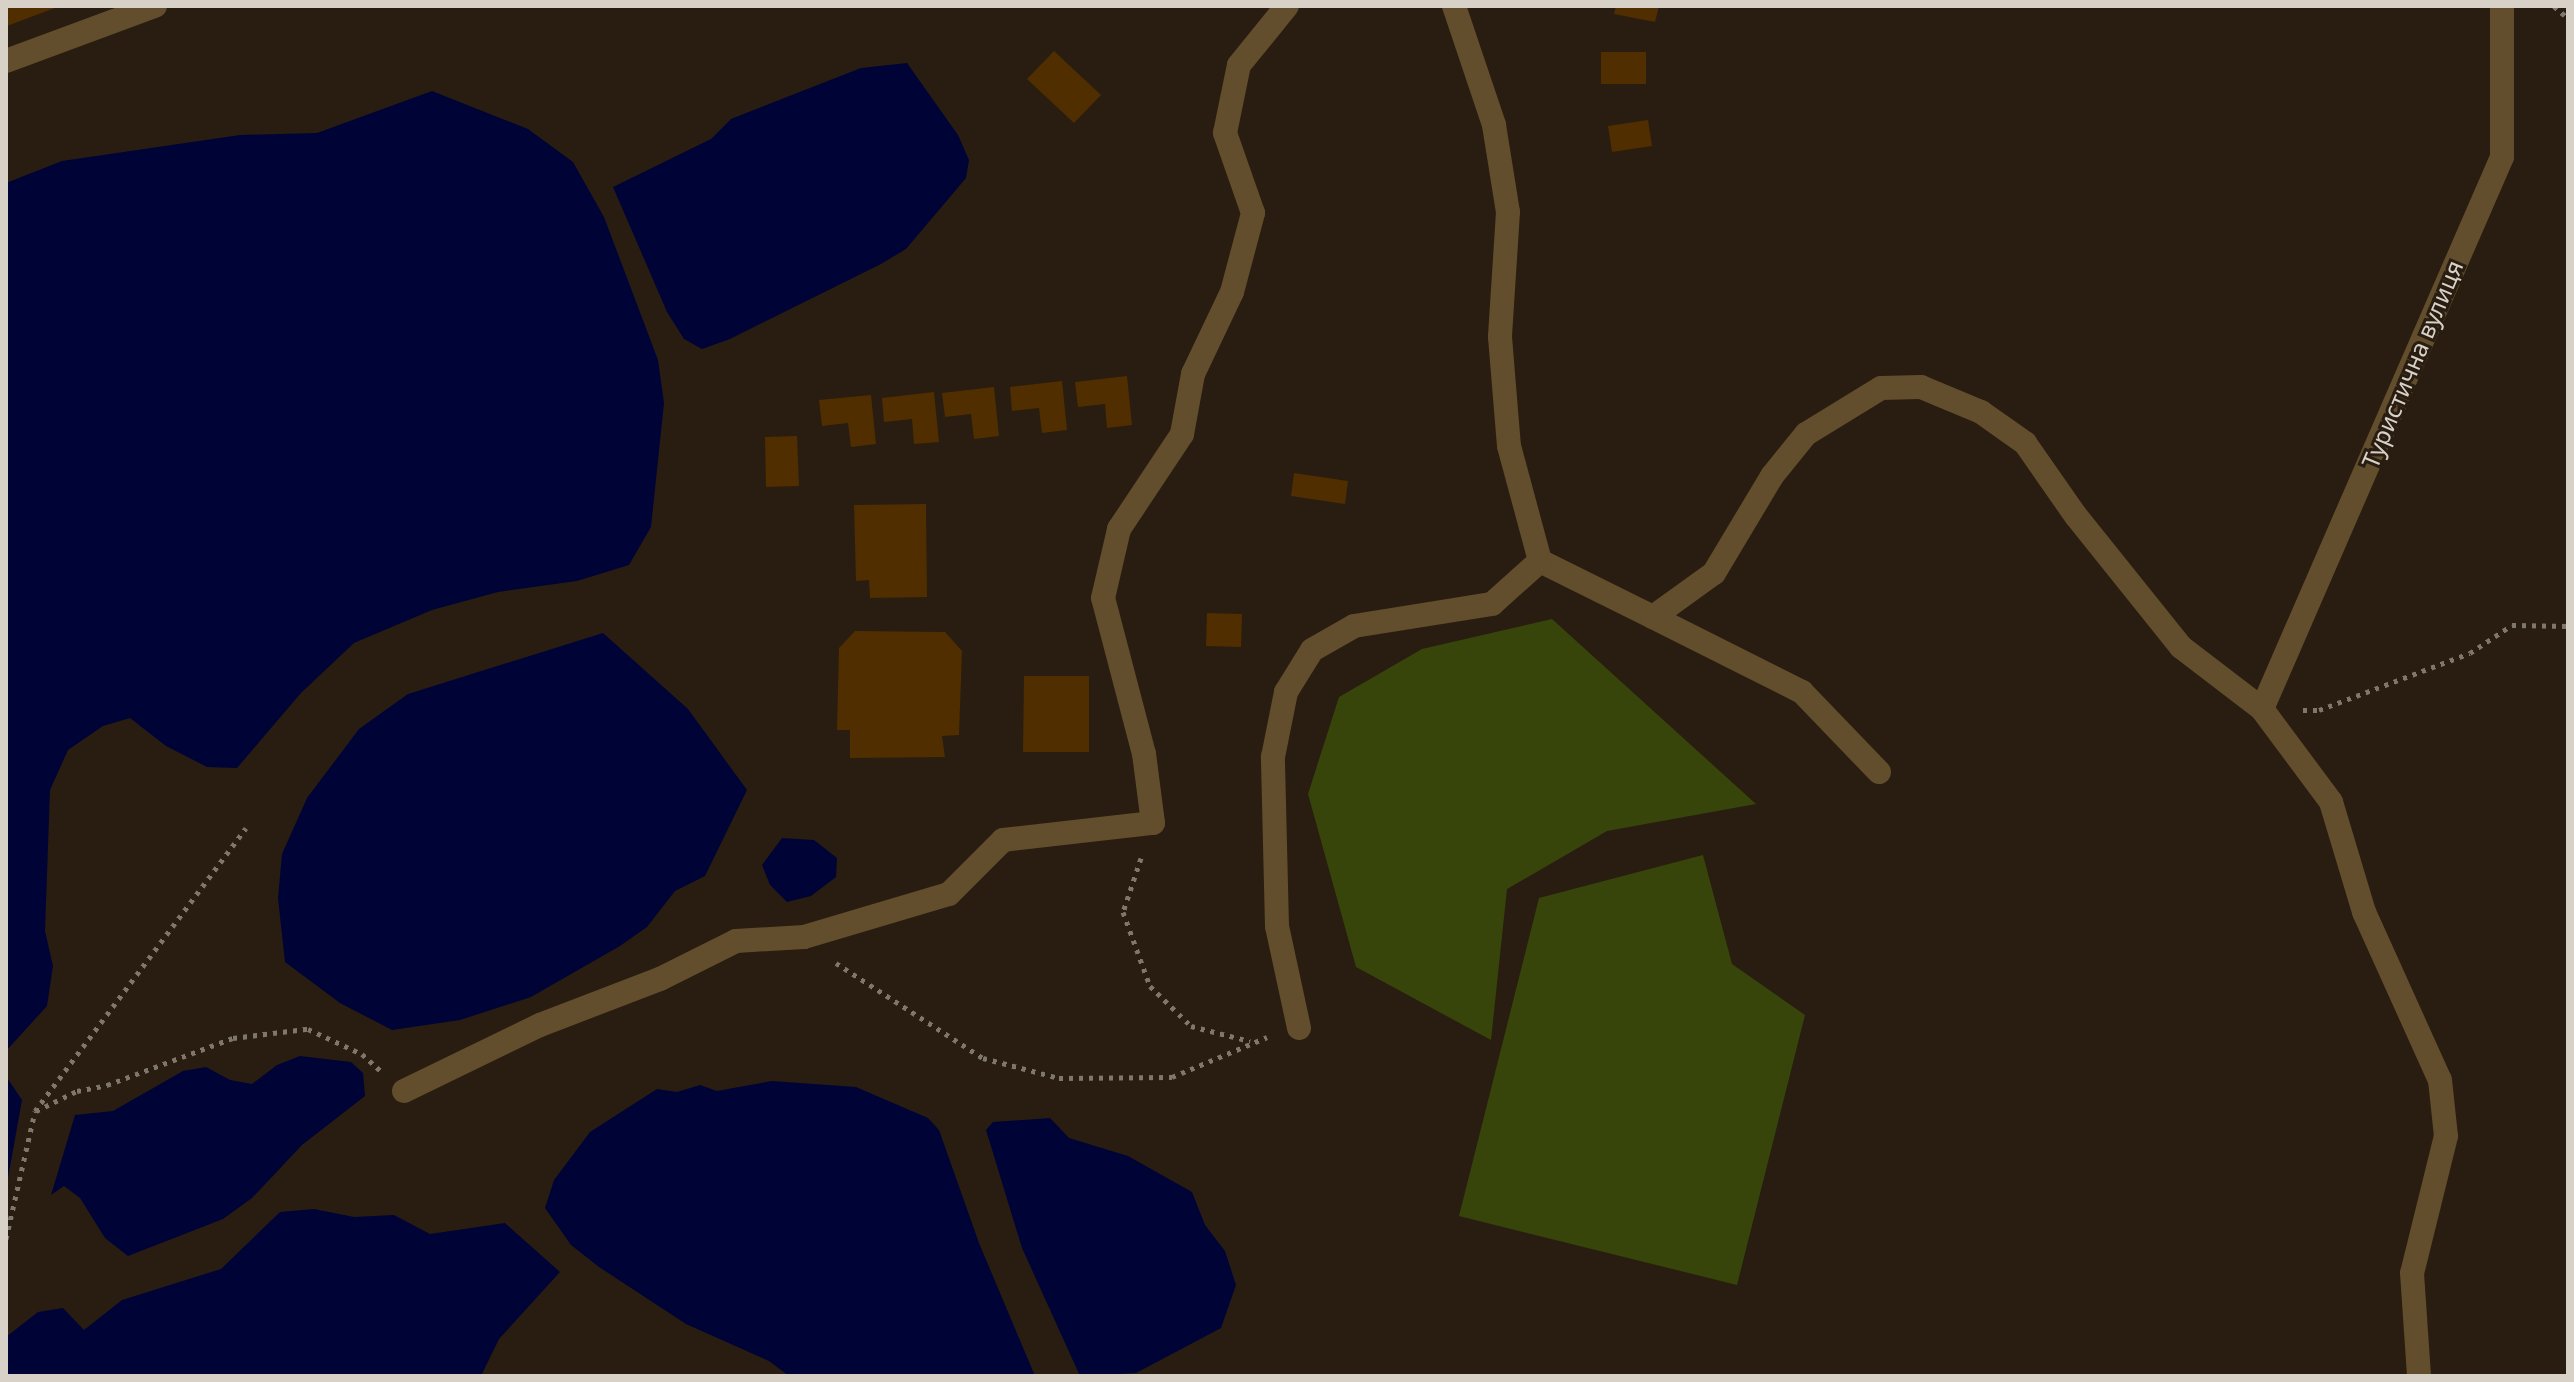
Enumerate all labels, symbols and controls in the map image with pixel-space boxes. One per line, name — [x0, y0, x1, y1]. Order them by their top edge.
street label: Туристична вулиця — [2355, 256, 2469, 472]

